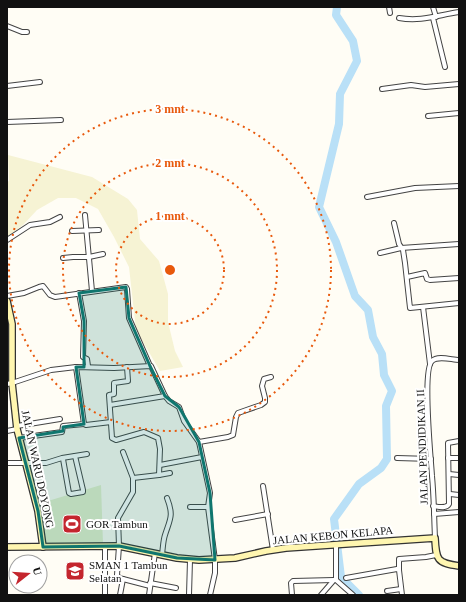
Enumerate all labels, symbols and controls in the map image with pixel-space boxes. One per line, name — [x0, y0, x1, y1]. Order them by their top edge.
text: 3 mnt — [155, 102, 185, 116]
text: 2 mnt — [155, 156, 185, 170]
text: 1 mnt — [155, 209, 185, 223]
centre of rings — [163, 263, 177, 277]
street label: JALAN PENDIDIKAN II — [414, 389, 430, 505]
street label: JALAN WARU DOYONG — [20, 409, 56, 529]
sports icon: GOR Tambun — [61, 513, 83, 535]
place label: GOR Tambun — [86, 518, 148, 530]
street label: JALAN KEBON KELAPA — [272, 524, 394, 546]
north arrow — [8, 554, 48, 594]
place label: SMAN 1 Tambun Selatan — [89, 559, 168, 584]
school or university icon: SMAN 1 Tambun Selatan — [64, 560, 86, 582]
text: U — [31, 566, 44, 577]

